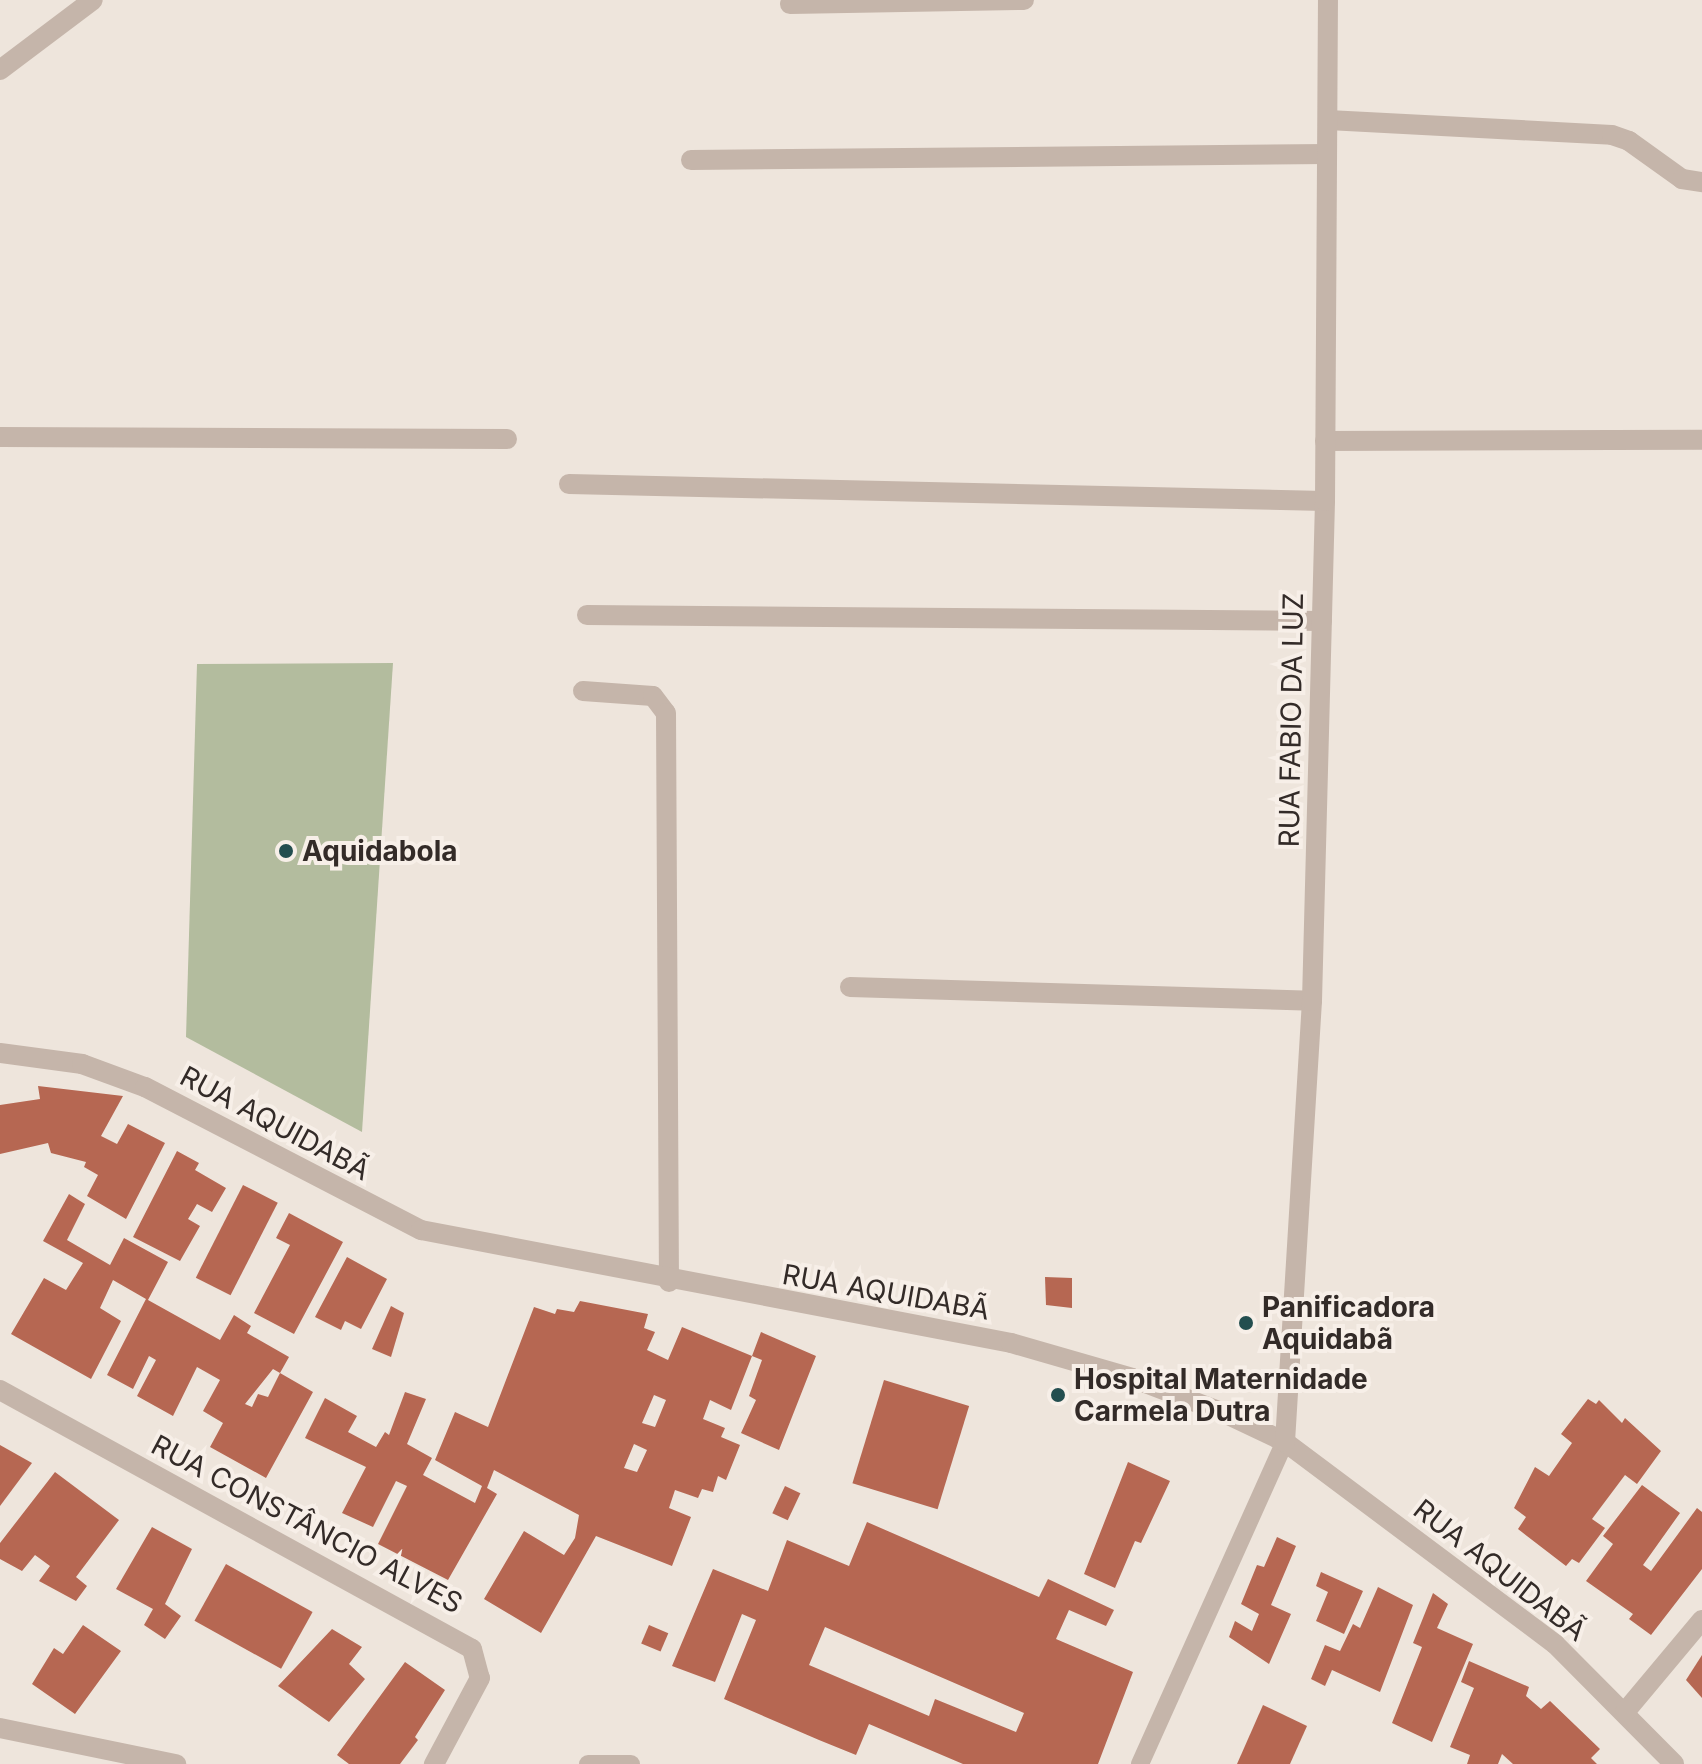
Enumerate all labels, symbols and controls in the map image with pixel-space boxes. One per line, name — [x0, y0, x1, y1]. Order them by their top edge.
street label: RUA FABIO DA LUZ — [1272, 592, 1310, 848]
place label: Aquidabola — [302, 834, 458, 868]
marker: Aquidabola — [277, 842, 295, 860]
street label: RUA AQUIDABÃ — [174, 1059, 376, 1187]
street label: RUA AQUIDABÃ — [780, 1257, 992, 1327]
place label: Panificadora Aquidabã — [1262, 1290, 1435, 1356]
marker: Panificadora Aquidabã — [1237, 1314, 1255, 1332]
place label: Hospital Maternidade Carmela Dutra — [1074, 1362, 1368, 1428]
marker: Hospital Maternidade Carmela Dutra — [1049, 1386, 1067, 1404]
street label: RUA CONSTÂNCIO ALVES — [146, 1428, 468, 1620]
street label: RUA AQUIDABÃ — [1407, 1492, 1593, 1648]

